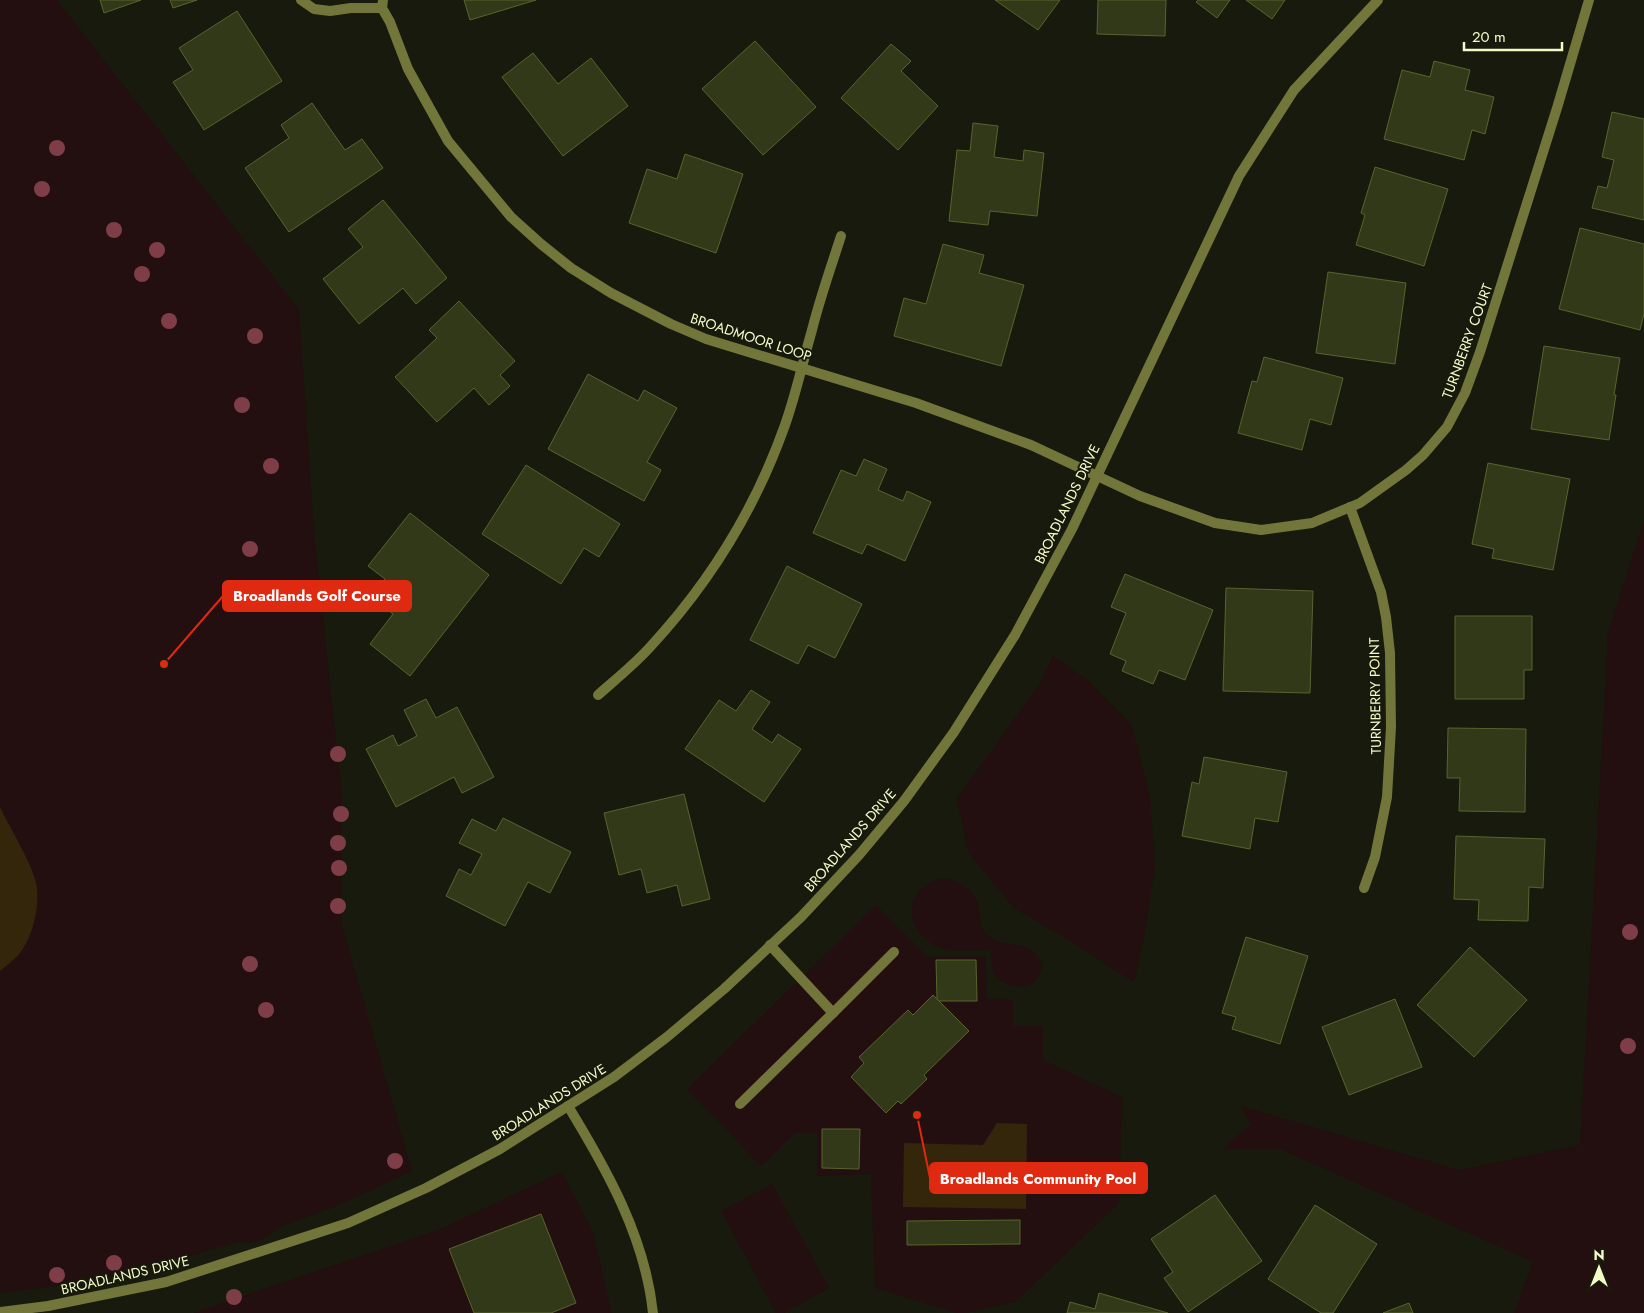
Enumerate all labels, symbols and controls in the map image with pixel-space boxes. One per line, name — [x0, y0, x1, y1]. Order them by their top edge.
scale bar — [1464, 20, 1562, 52]
text: 20 m — [1472, 26, 1506, 48]
street label: TURNBERRY COURT — [1437, 280, 1497, 401]
street label: BROADMOOR LOOP — [688, 308, 814, 366]
street label: BROADLANDS DRIVE — [1029, 441, 1105, 567]
callout: Broadlands Golf Course — [223, 581, 411, 611]
text: Broadlands Golf Course — [233, 585, 401, 607]
street label: TURNBERRY POINT — [1364, 637, 1386, 755]
street label: BROADLANDS DRIVE — [799, 784, 901, 896]
street label: BROADLANDS DRIVE — [488, 1059, 610, 1145]
callout: Broadlands Community Pool — [930, 1163, 1147, 1193]
text: Broadlands Community Pool — [940, 1168, 1136, 1190]
north arrow — [1574, 1243, 1624, 1293]
text: N — [1593, 1245, 1605, 1265]
street label: BROADLANDS DRIVE — [59, 1251, 191, 1299]

